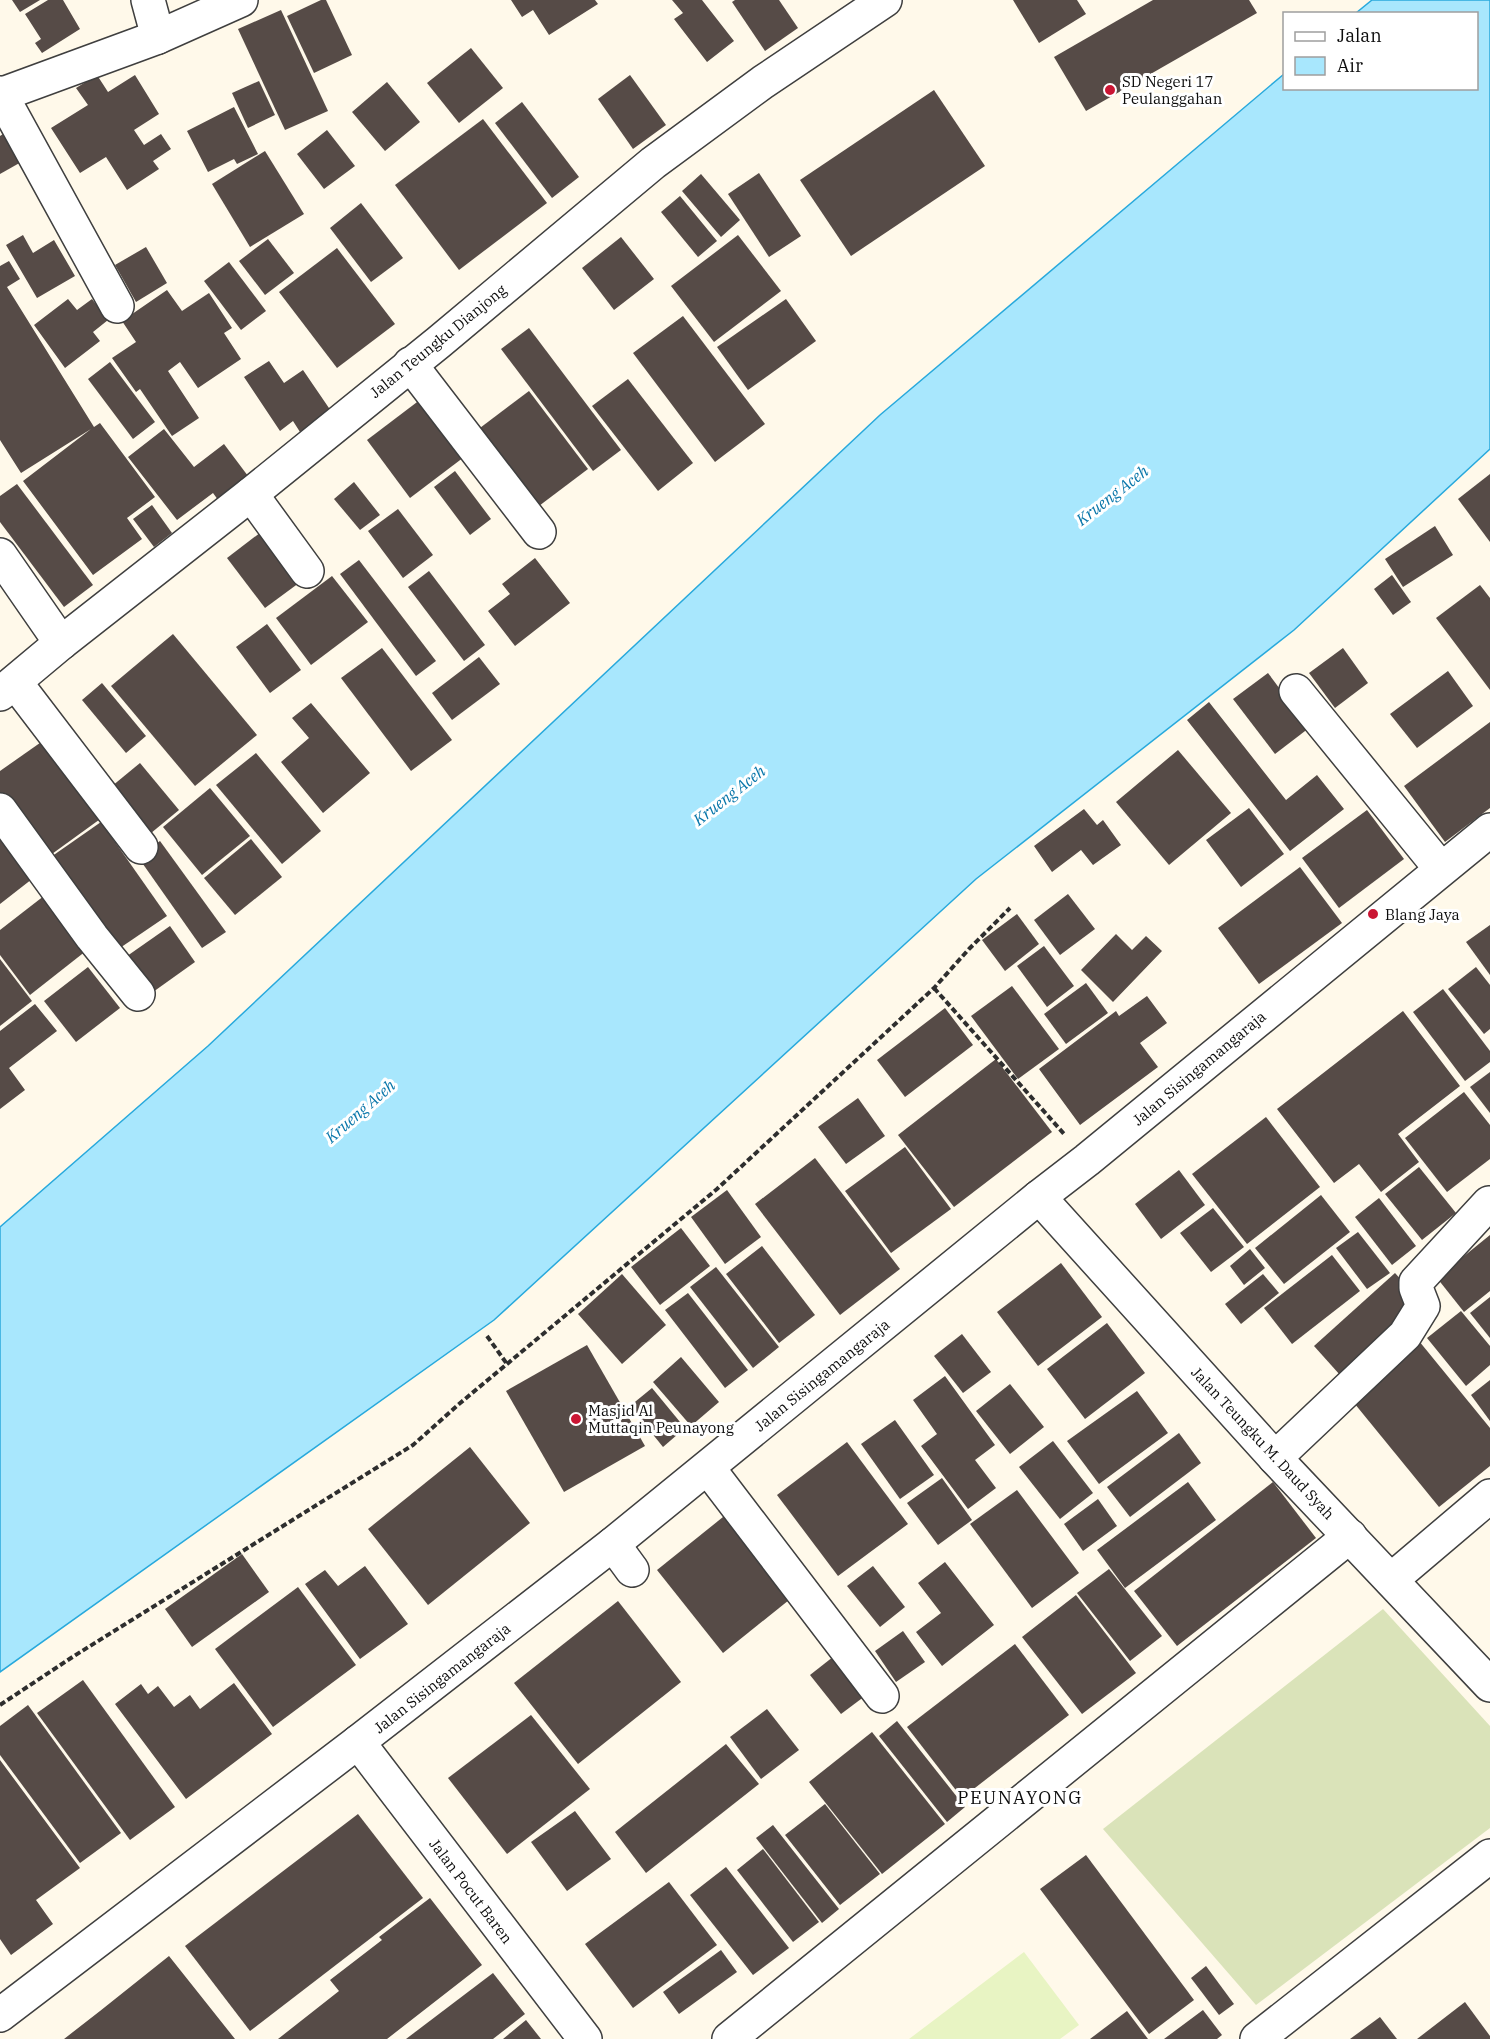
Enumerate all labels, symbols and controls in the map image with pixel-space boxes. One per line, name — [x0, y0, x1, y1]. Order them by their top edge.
legend — [1283, 12, 1478, 90]
text: Jalan — [1337, 24, 1382, 47]
text: Air — [1337, 54, 1363, 77]
place label: SD Negeri 17 Peulanggahan — [1122, 72, 1223, 108]
marker: SD Negeri 17 Peulanggahan — [1103, 83, 1117, 97]
street label: Jalan Teungku Dianjong — [366, 280, 510, 402]
water label: Krueng Aceh — [1071, 460, 1152, 530]
water label: Krueng Aceh — [688, 760, 769, 830]
place label: Blang Jaya — [1385, 905, 1460, 924]
marker: Blang Jaya — [1366, 907, 1380, 921]
street label: Jalan Sisingamangaraja — [1128, 1007, 1270, 1129]
water label: Krueng Aceh — [320, 1075, 399, 1147]
street label: Jalan Sisingamangaraja — [751, 1315, 893, 1435]
street label: Jalan Teungku M. Daud Syah — [1187, 1363, 1339, 1523]
place label: Masjid Al Muttaqin Peunayong — [588, 1401, 734, 1437]
marker: Masjid Al Muttaqin Peunayong — [569, 1412, 583, 1426]
street label: Jalan Sisingamangaraja — [370, 1619, 514, 1737]
district label: PEUNAYONG — [957, 1786, 1083, 1809]
street label: Jalan Pocut Baren — [425, 1835, 517, 1948]

